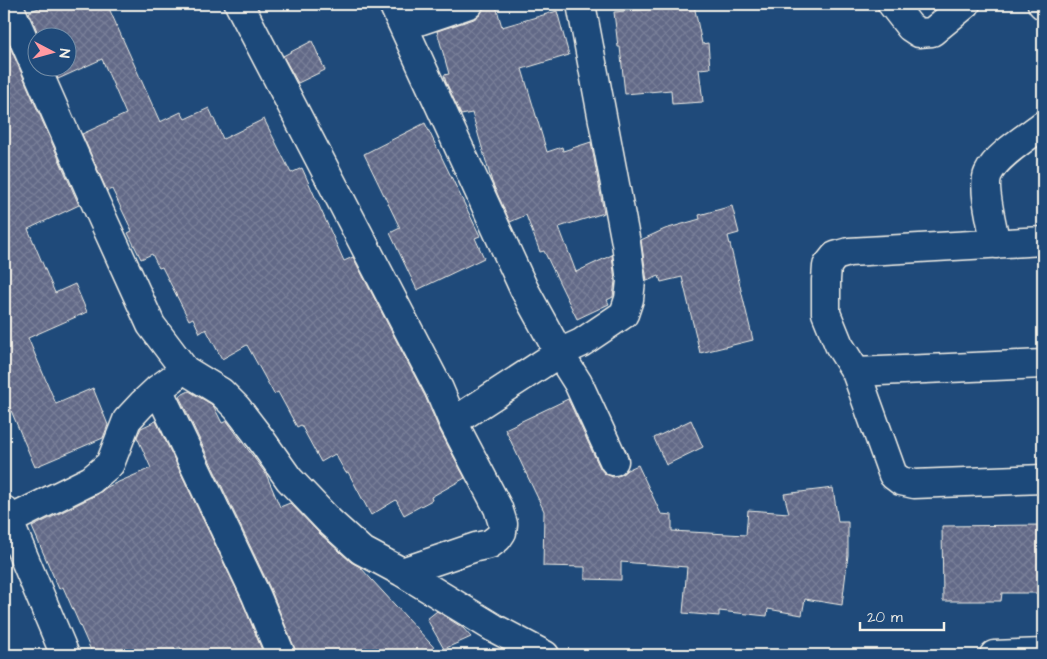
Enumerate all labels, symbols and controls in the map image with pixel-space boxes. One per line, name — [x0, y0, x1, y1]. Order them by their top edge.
north arrow — [28, 28, 78, 78]
text: N — [54, 48, 74, 59]
scale bar — [860, 599, 943, 631]
text: 20 m — [867, 607, 903, 628]

